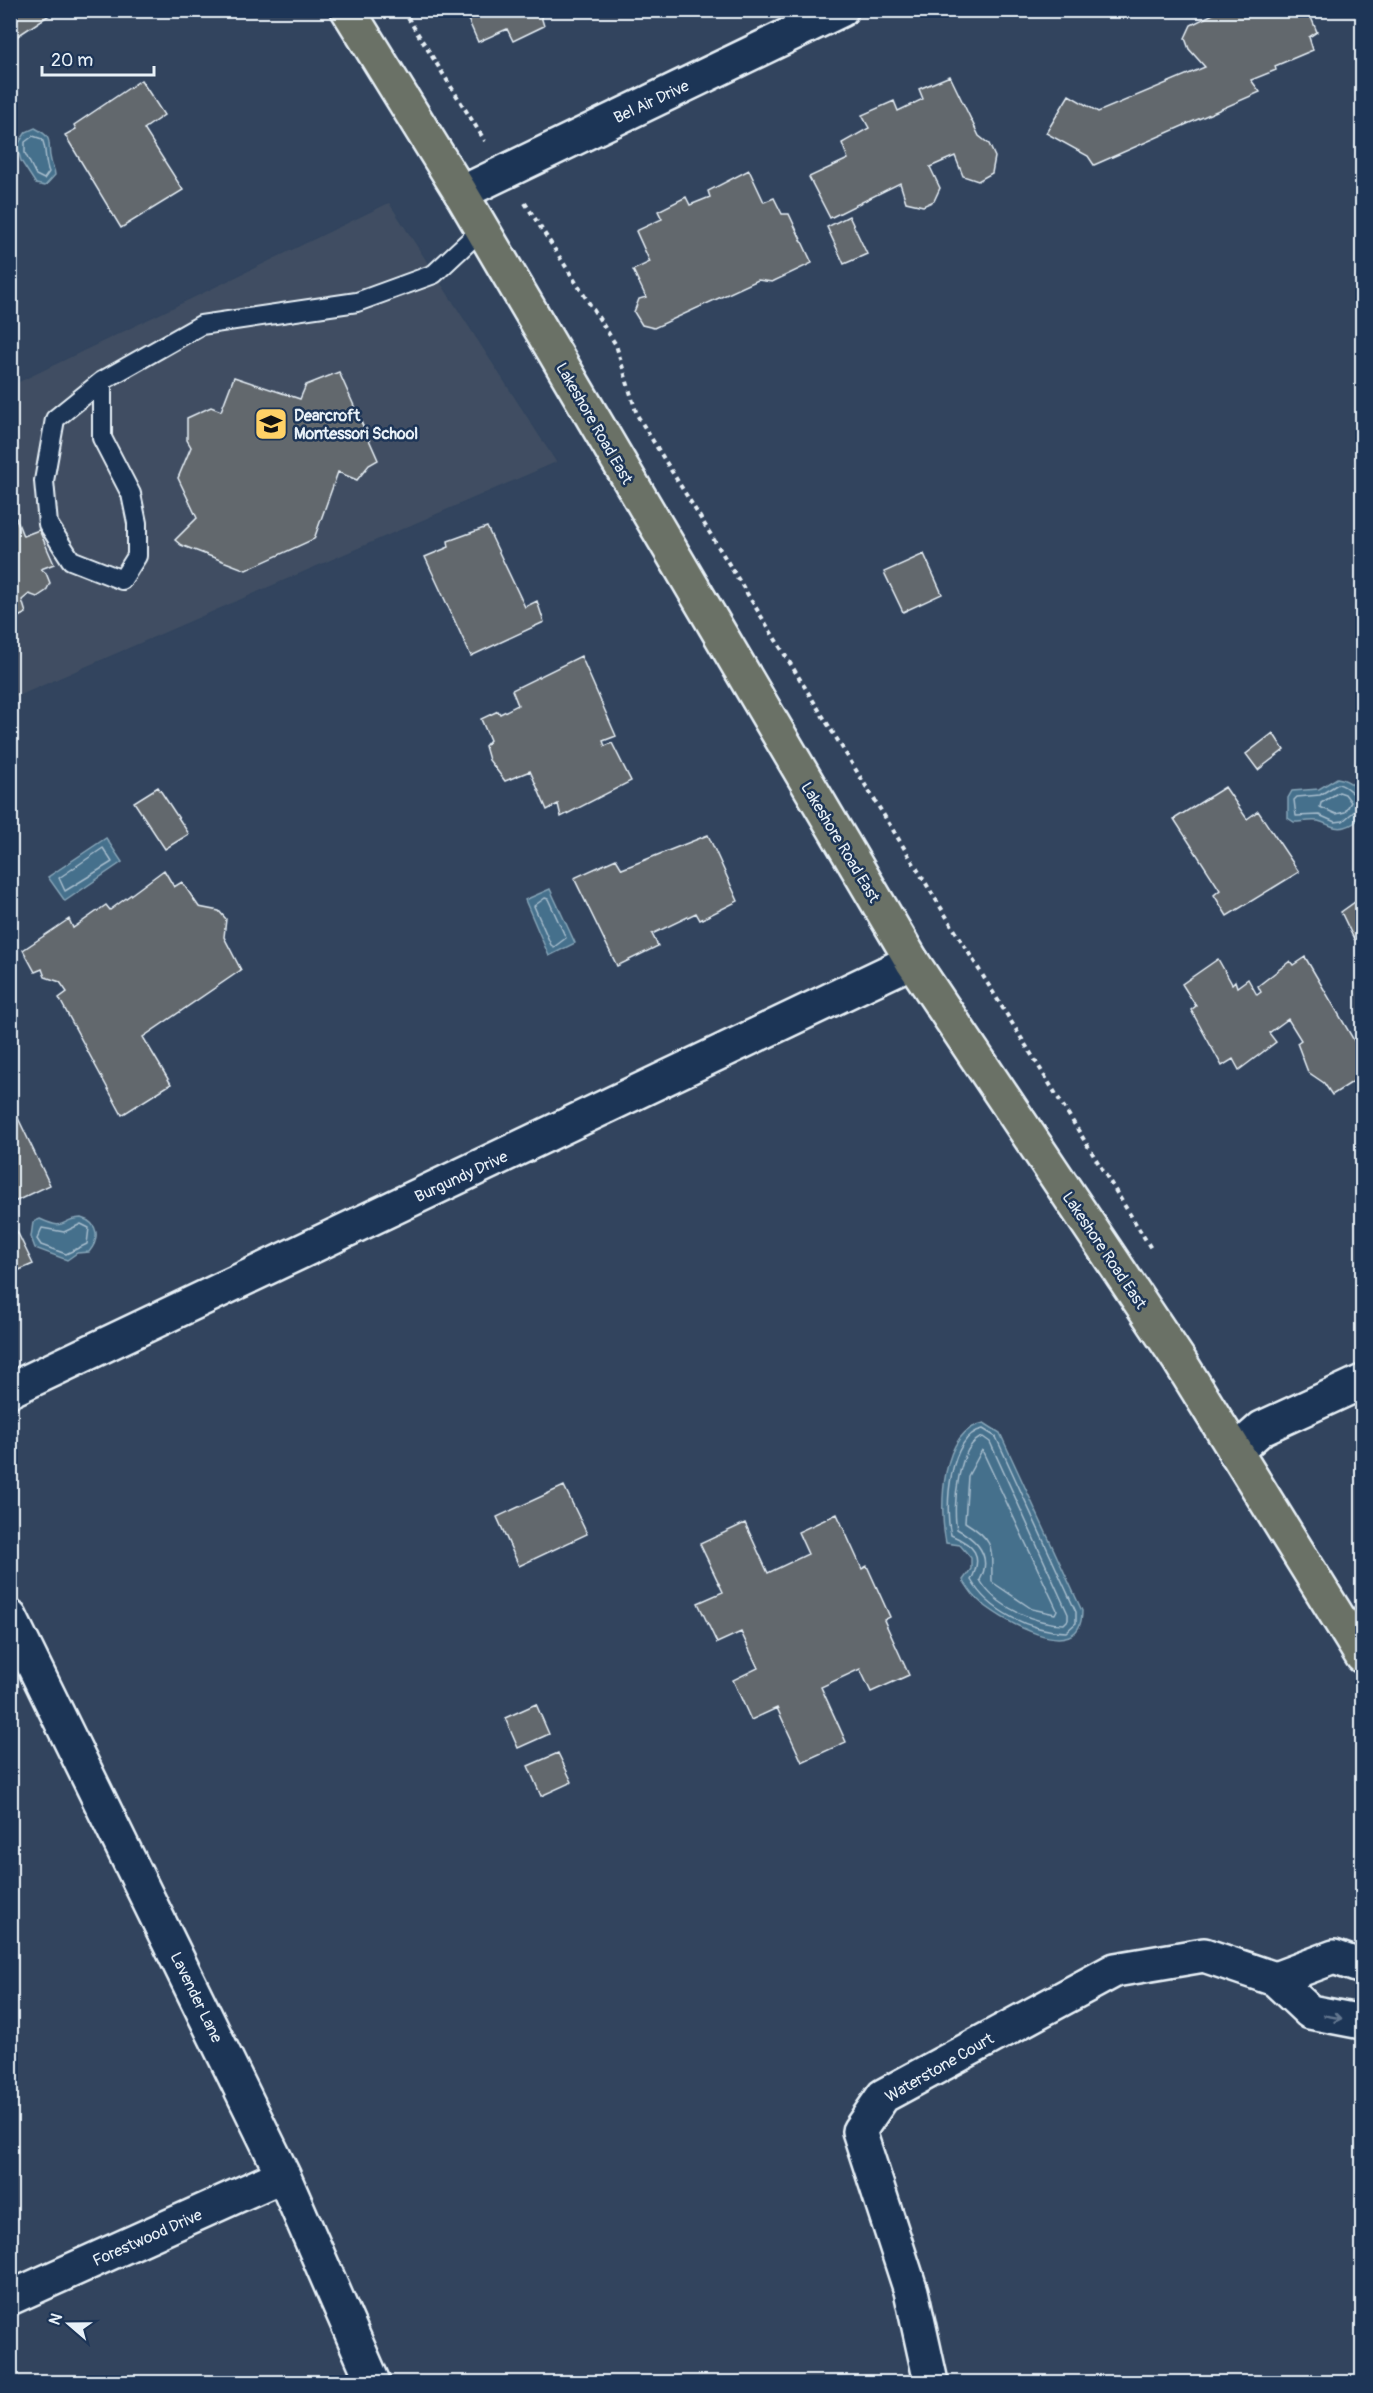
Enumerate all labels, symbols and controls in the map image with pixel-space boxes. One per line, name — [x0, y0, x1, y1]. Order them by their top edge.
scale bar — [42, 39, 154, 77]
text: 20 m — [51, 49, 93, 72]
street label: Bel Air Drive — [611, 76, 692, 128]
street label: Lakeshore Road East — [551, 359, 637, 488]
school or university icon: Dearcroft Montessori School — [253, 406, 289, 442]
place label: Dearcroft Montessori School — [294, 406, 418, 444]
street label: Lakeshore Road East — [796, 779, 884, 907]
street label: Burgundy Drive — [412, 1147, 511, 1207]
street label: Lakeshore Road East — [1058, 1188, 1151, 1313]
street label: Lavender Lane — [166, 1949, 227, 2046]
one-way arrow — [1323, 2012, 1342, 2023]
street label: Waterstone Court — [882, 2028, 998, 2107]
street label: Forestwood Drive — [90, 2205, 205, 2271]
north arrow — [39, 2294, 99, 2354]
text: N — [45, 2311, 67, 2328]

